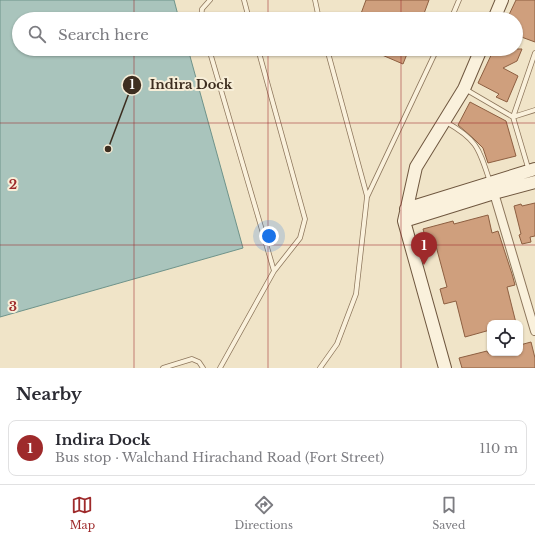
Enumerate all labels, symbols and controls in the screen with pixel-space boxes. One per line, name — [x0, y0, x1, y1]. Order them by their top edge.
search box — [12, 12, 523, 56]
icon: search — [26, 23, 48, 45]
text: Search here — [58, 25, 149, 44]
callout: Indira Dock — [122, 72, 241, 97]
text: Indira Dock — [150, 76, 233, 93]
text: 1 — [129, 77, 135, 92]
text: 2 — [9, 176, 17, 193]
your location — [259, 226, 279, 246]
pin: 1 — [411, 232, 437, 265]
text: 3 — [9, 298, 17, 315]
map controls — [487, 320, 523, 356]
button: locate — [487, 320, 523, 356]
text: Nearby — [16, 384, 82, 405]
text: Indira Dock — [55, 430, 150, 449]
text: 1 — [27, 440, 33, 457]
text: 110 m — [479, 440, 518, 457]
text: Bus stop · Walchand Hirachand Road (Fort Street) — [55, 449, 384, 466]
tab: Map — [70, 494, 95, 532]
tab: Directions — [234, 494, 293, 532]
tab: Saved — [432, 494, 465, 532]

